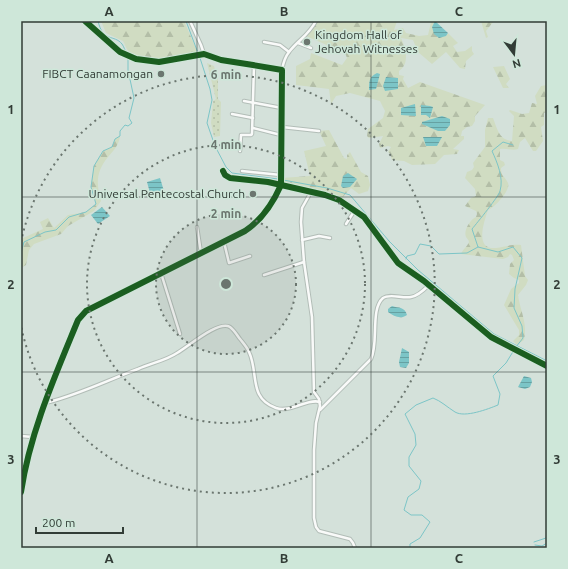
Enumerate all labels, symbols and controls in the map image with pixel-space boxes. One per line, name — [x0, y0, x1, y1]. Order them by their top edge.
text: A — [104, 4, 114, 18]
text: B — [280, 4, 289, 18]
text: C — [455, 4, 464, 18]
place label: Kingdom Hall of Jehovah Witnesses — [315, 28, 418, 55]
north arrow — [494, 34, 534, 74]
marker: Kingdom Hall of Jehovah Witnesses — [302, 37, 312, 47]
text: N — [511, 57, 522, 71]
place label: FIBCT Caanamongan — [42, 67, 153, 80]
text: 6 min — [211, 68, 241, 81]
marker: FIBCT Caanamongan — [156, 69, 166, 79]
text: 1 — [7, 102, 15, 116]
text: 1 — [553, 102, 561, 116]
text: 4 min — [211, 138, 241, 151]
place label: Universal Pentecostal Church — [89, 187, 245, 200]
marker: Universal Pentecostal Church — [248, 189, 258, 199]
text: 2 min — [211, 207, 241, 220]
text: 2 — [7, 277, 15, 291]
centre of rings — [219, 277, 233, 291]
text: 2 — [553, 277, 561, 291]
text: 3 — [7, 452, 15, 466]
text: 3 — [553, 452, 561, 466]
scale bar — [36, 509, 123, 535]
text: 200 m — [42, 516, 75, 529]
text: A — [104, 551, 114, 565]
text: B — [280, 551, 289, 565]
text: C — [455, 551, 464, 565]

